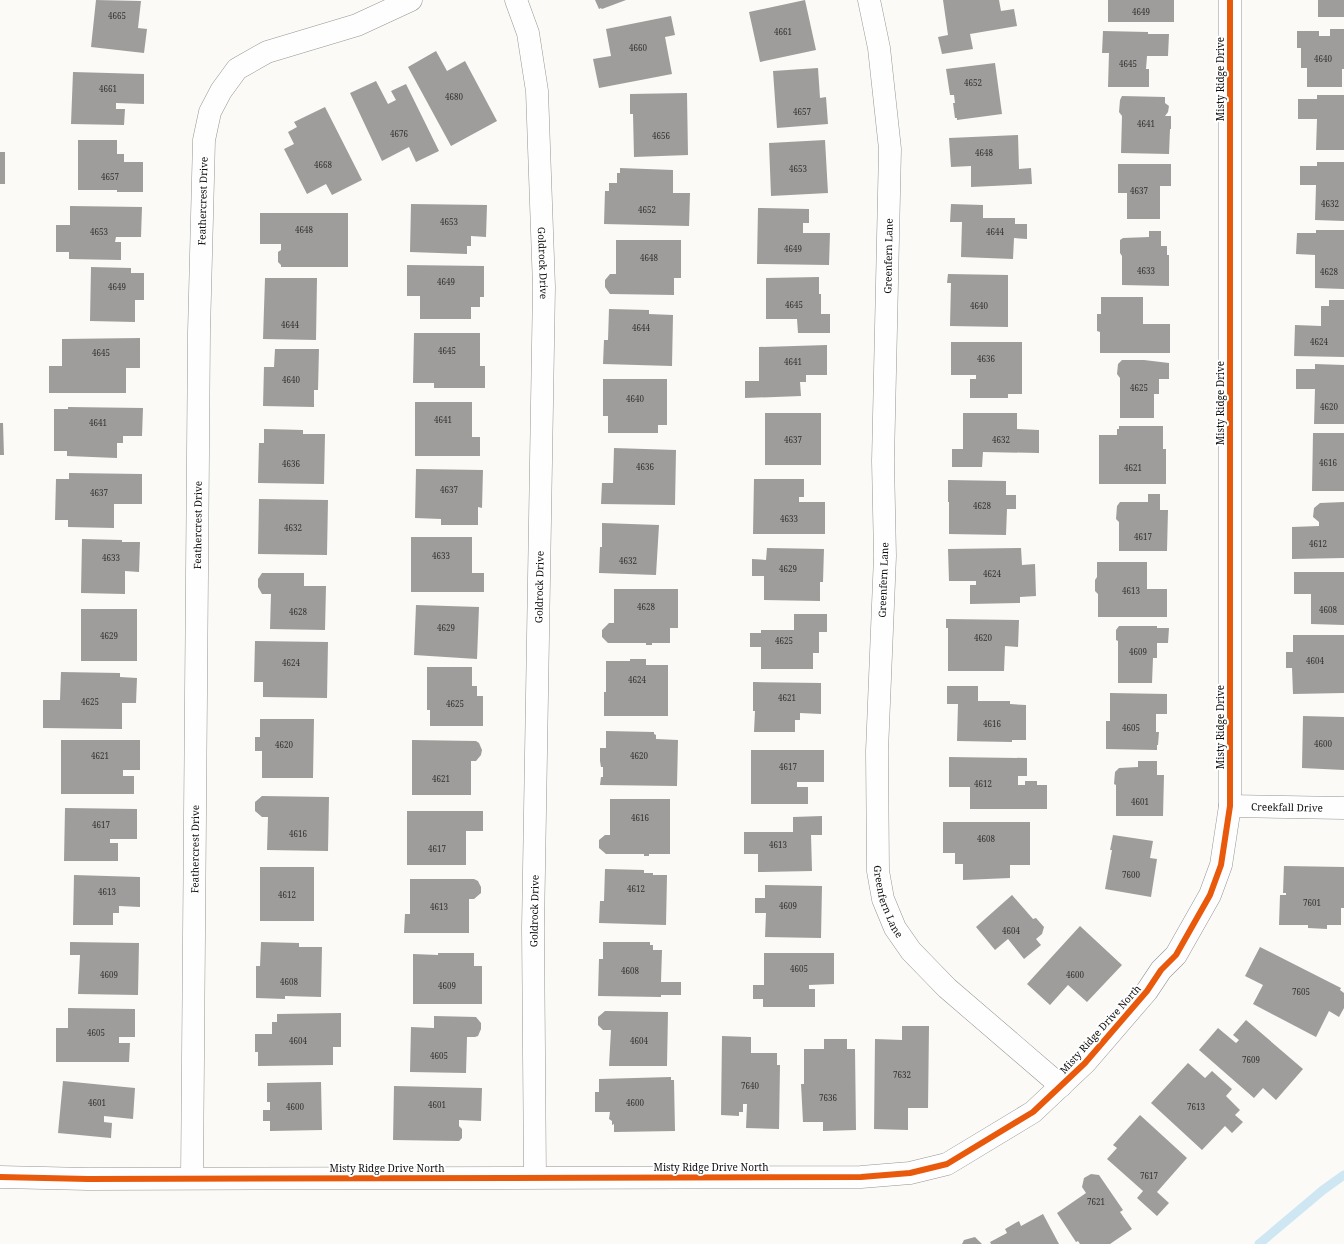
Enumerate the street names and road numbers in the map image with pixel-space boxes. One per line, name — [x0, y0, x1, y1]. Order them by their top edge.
street label: Misty Ridge Drive — [1213, 37, 1227, 121]
street label: Feathercrest Drive — [194, 157, 211, 245]
street label: Greenfern Lane — [880, 218, 896, 294]
street label: Goldrock Drive — [535, 227, 551, 299]
street label: Misty Ridge Drive — [1213, 361, 1227, 445]
street label: Feathercrest Drive — [190, 481, 205, 569]
street label: Greenfern Lane — [875, 542, 891, 618]
street label: Goldrock Drive — [531, 551, 547, 623]
street label: Misty Ridge Drive — [1213, 685, 1227, 769]
street label: Creekfall Drive — [1251, 799, 1323, 815]
street label: Feathercrest Drive — [187, 805, 202, 893]
street label: Greenfern Lane — [871, 865, 906, 940]
street label: Goldrock Drive — [526, 875, 542, 947]
street label: Misty Ridge Drive North — [1056, 981, 1144, 1076]
street label: Misty Ridge Drive North — [654, 1160, 769, 1174]
street label: Misty Ridge Drive North — [330, 1161, 445, 1175]

